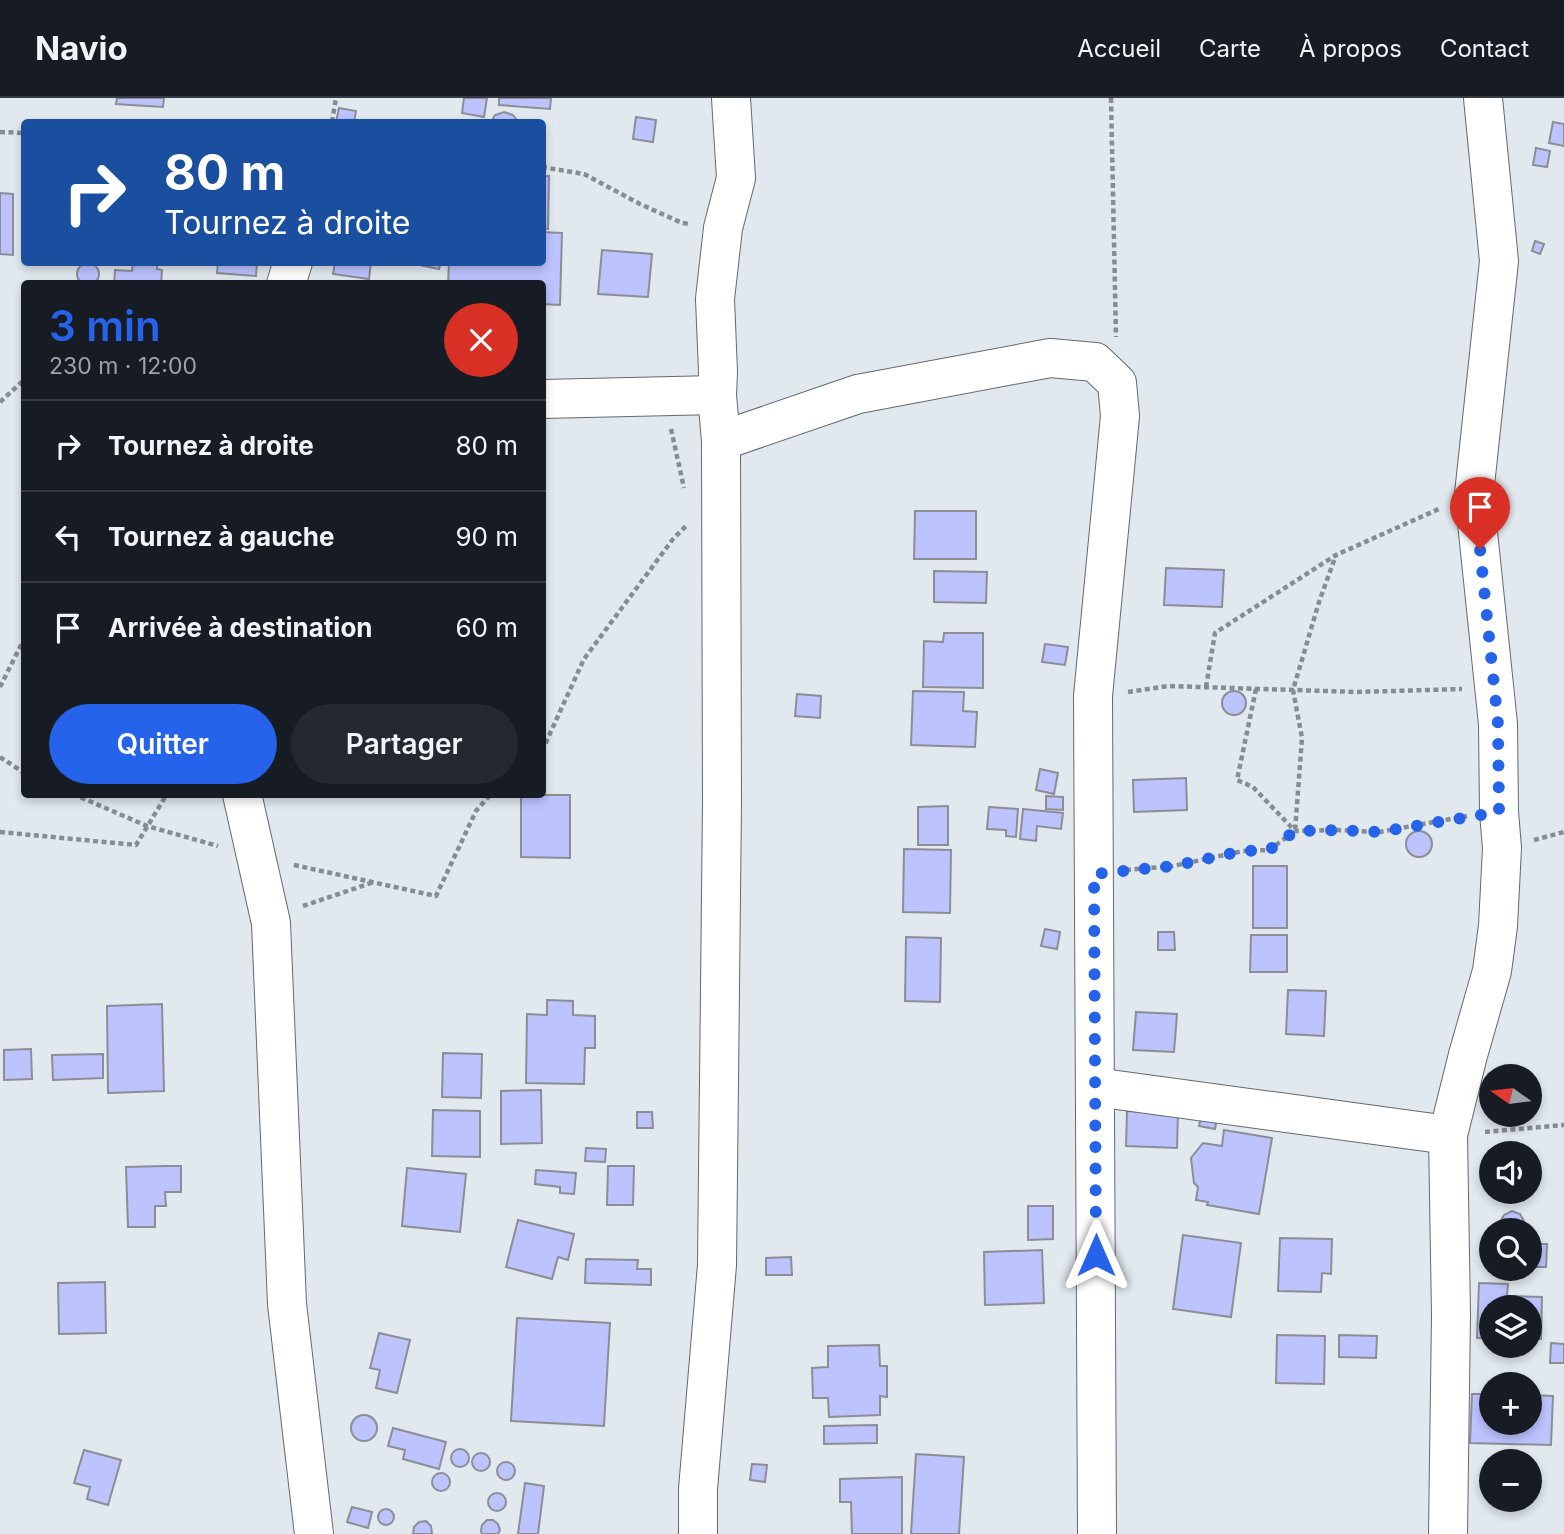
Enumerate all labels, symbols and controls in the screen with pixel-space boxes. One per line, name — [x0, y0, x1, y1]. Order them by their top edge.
text: Navio — [35, 28, 128, 68]
text: Accueil — [1077, 34, 1161, 63]
text: Carte — [1199, 34, 1261, 63]
text: À propos — [1299, 34, 1402, 63]
text: Contact — [1440, 34, 1529, 63]
text: 80 m — [164, 143, 285, 202]
icon: right — [49, 147, 140, 238]
text: Tournez à droite — [164, 203, 410, 242]
text: 3 min — [49, 300, 161, 351]
button: close — [444, 303, 518, 377]
text: 230 m · 12:00 — [49, 352, 197, 380]
icon: right — [49, 427, 87, 465]
text: Tournez à droite — [108, 430, 314, 461]
text: 80 m — [455, 430, 518, 461]
pin — [1450, 477, 1510, 549]
icon: arrive — [1461, 488, 1499, 526]
icon: left — [49, 518, 87, 556]
text: Tournez à gauche — [108, 521, 334, 552]
text: 90 m — [455, 521, 518, 552]
icon: arrive — [49, 609, 87, 647]
text: Arrivée à destination — [108, 612, 373, 643]
text: 60 m — [455, 612, 518, 643]
button: Quitter — [49, 704, 277, 784]
button: Partager — [291, 704, 518, 784]
north arrow — [1479, 1064, 1542, 1127]
map controls — [1479, 1064, 1542, 1512]
button: sound — [1479, 1141, 1542, 1204]
position arrow — [1059, 1218, 1133, 1292]
button: search — [1479, 1218, 1542, 1281]
button: layers — [1479, 1295, 1542, 1358]
button: + — [1479, 1372, 1542, 1435]
button: − — [1479, 1449, 1542, 1512]

